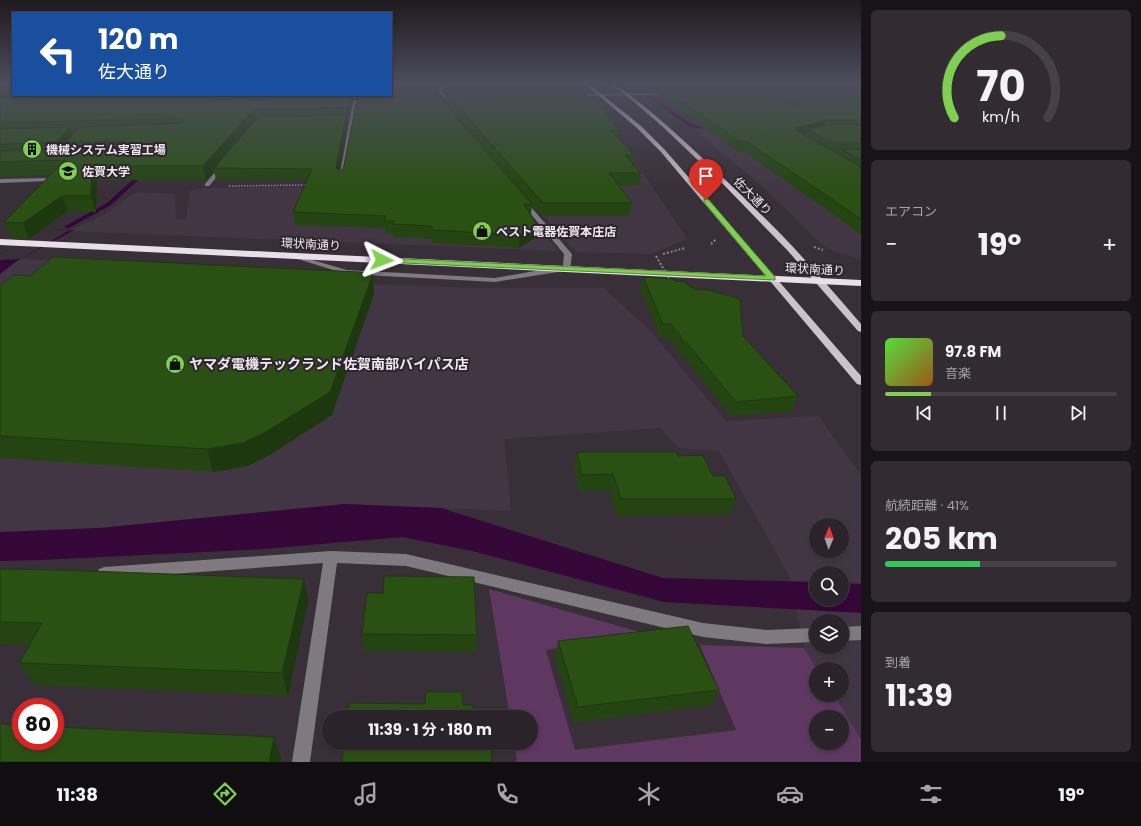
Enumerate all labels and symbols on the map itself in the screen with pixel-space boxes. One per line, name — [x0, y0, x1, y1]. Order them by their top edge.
building icon: 機械システム実習工場 — [21, 138, 43, 160]
place label: 機械システム実習工場 — [46, 141, 166, 158]
pin — [689, 159, 723, 200]
school or university icon: 佐賀大学 — [57, 160, 79, 182]
place label: 佐賀大学 — [82, 163, 130, 180]
street label: 佐大通り — [730, 173, 776, 219]
shop icon: ベスト電器佐賀本庄店 — [471, 220, 493, 242]
place label: ベスト電器佐賀本庄店 — [496, 223, 616, 240]
street label: 環状南通り — [281, 234, 341, 254]
position arrow — [361, 239, 403, 281]
street label: 環状南通り — [785, 259, 845, 279]
shop icon: ヤマダ電機テックランド佐賀南部バイパス店 — [164, 353, 186, 375]
place label: ヤマダ電機テックランド佐賀南部バイパス店 — [189, 354, 469, 374]
north arrow — [809, 518, 849, 558]
speed limit sign: 80 — [12, 698, 64, 750]

